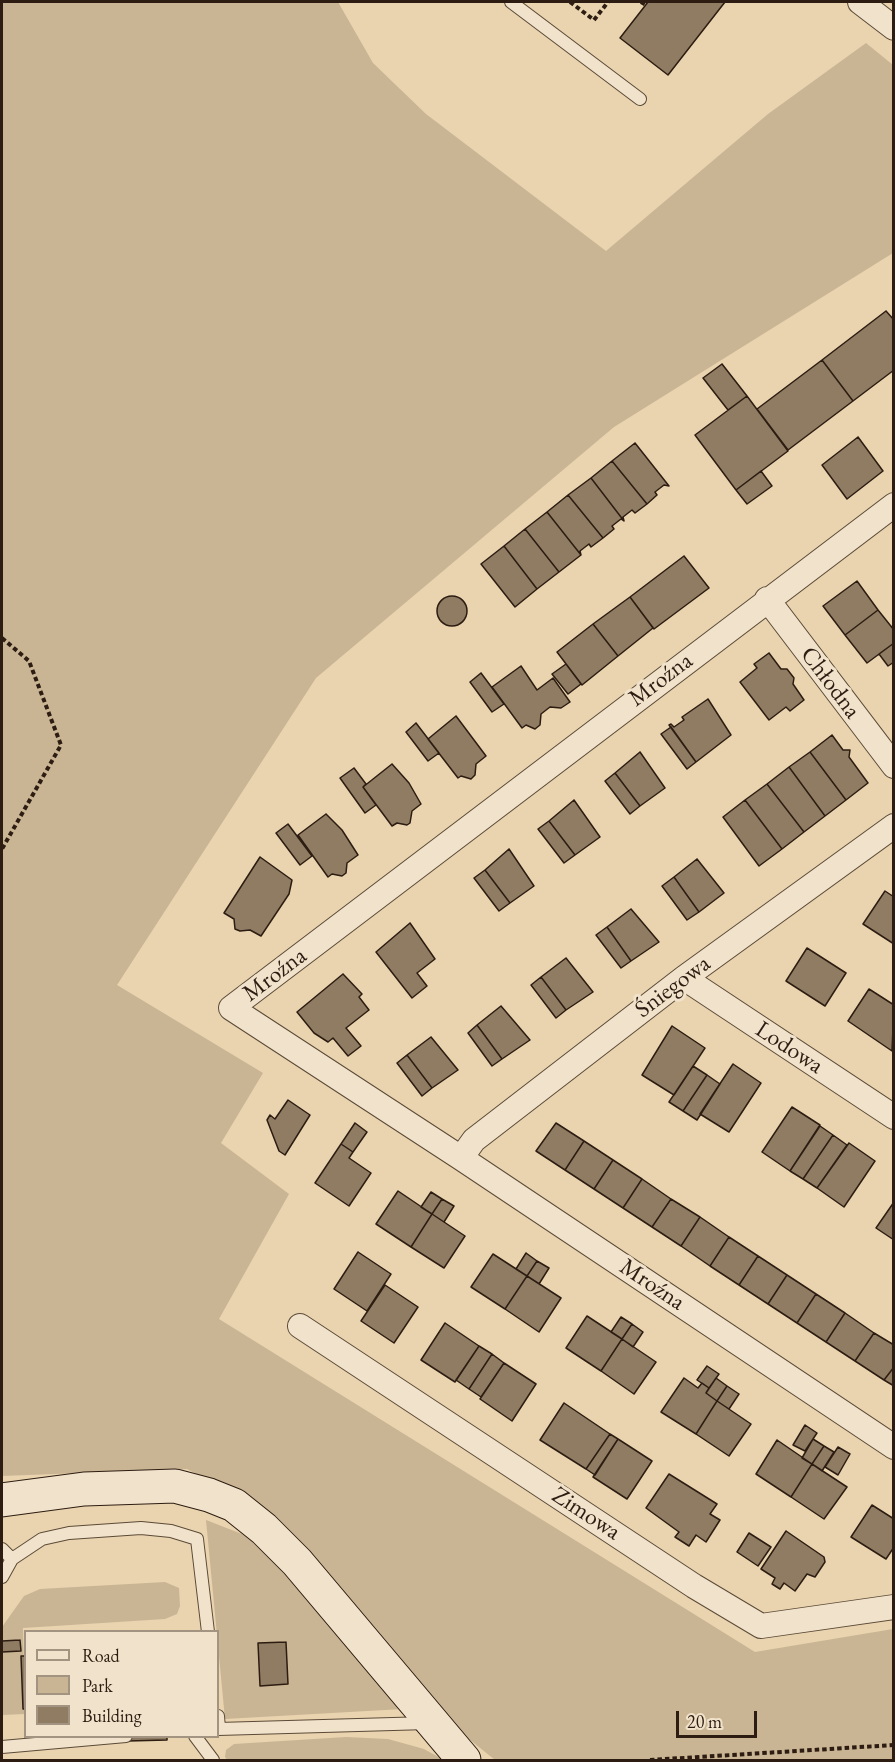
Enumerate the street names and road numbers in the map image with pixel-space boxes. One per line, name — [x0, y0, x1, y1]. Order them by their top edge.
street label: Chłodna — [794, 641, 866, 725]
street label: Mroźna — [623, 647, 699, 713]
street label: Mroźna — [237, 942, 313, 1008]
street label: Śniegowa — [630, 949, 716, 1025]
street label: Lodowa — [750, 1015, 828, 1081]
street label: Mroźna — [614, 1253, 690, 1317]
street label: Zimowa — [546, 1481, 626, 1547]

